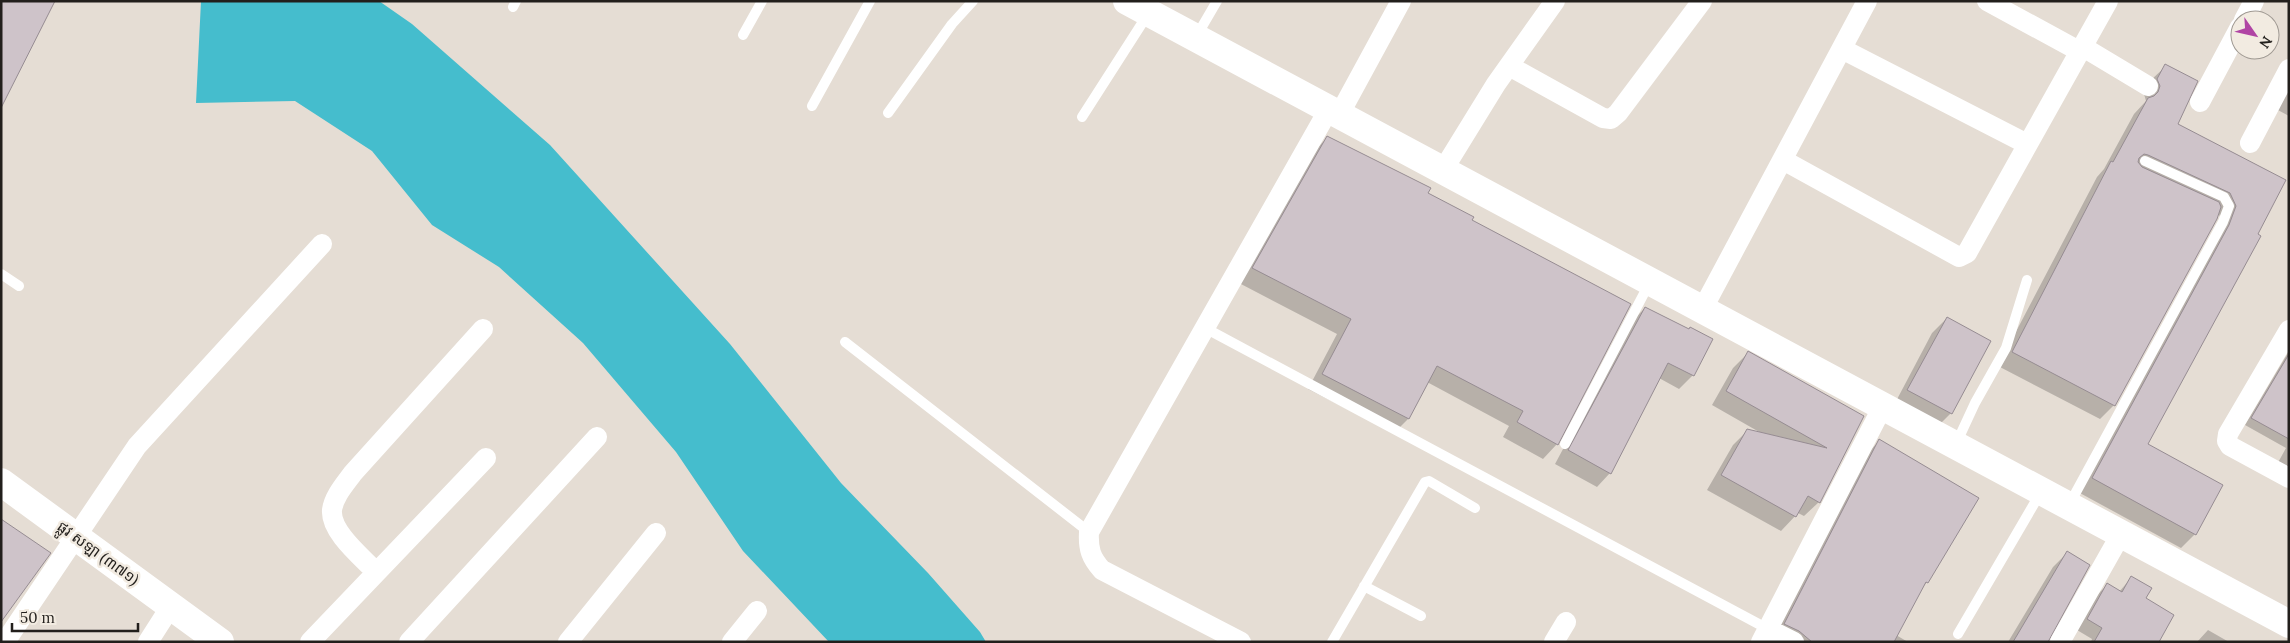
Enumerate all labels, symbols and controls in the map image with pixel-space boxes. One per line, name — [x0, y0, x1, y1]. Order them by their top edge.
north arrow — [2230, 10, 2280, 60]
text: N — [2255, 33, 2276, 52]
street label: ផ្លូវ សឡា (៣៧១) — [51, 517, 143, 592]
scale bar — [12, 600, 139, 632]
text: 50 m — [20, 608, 55, 627]

